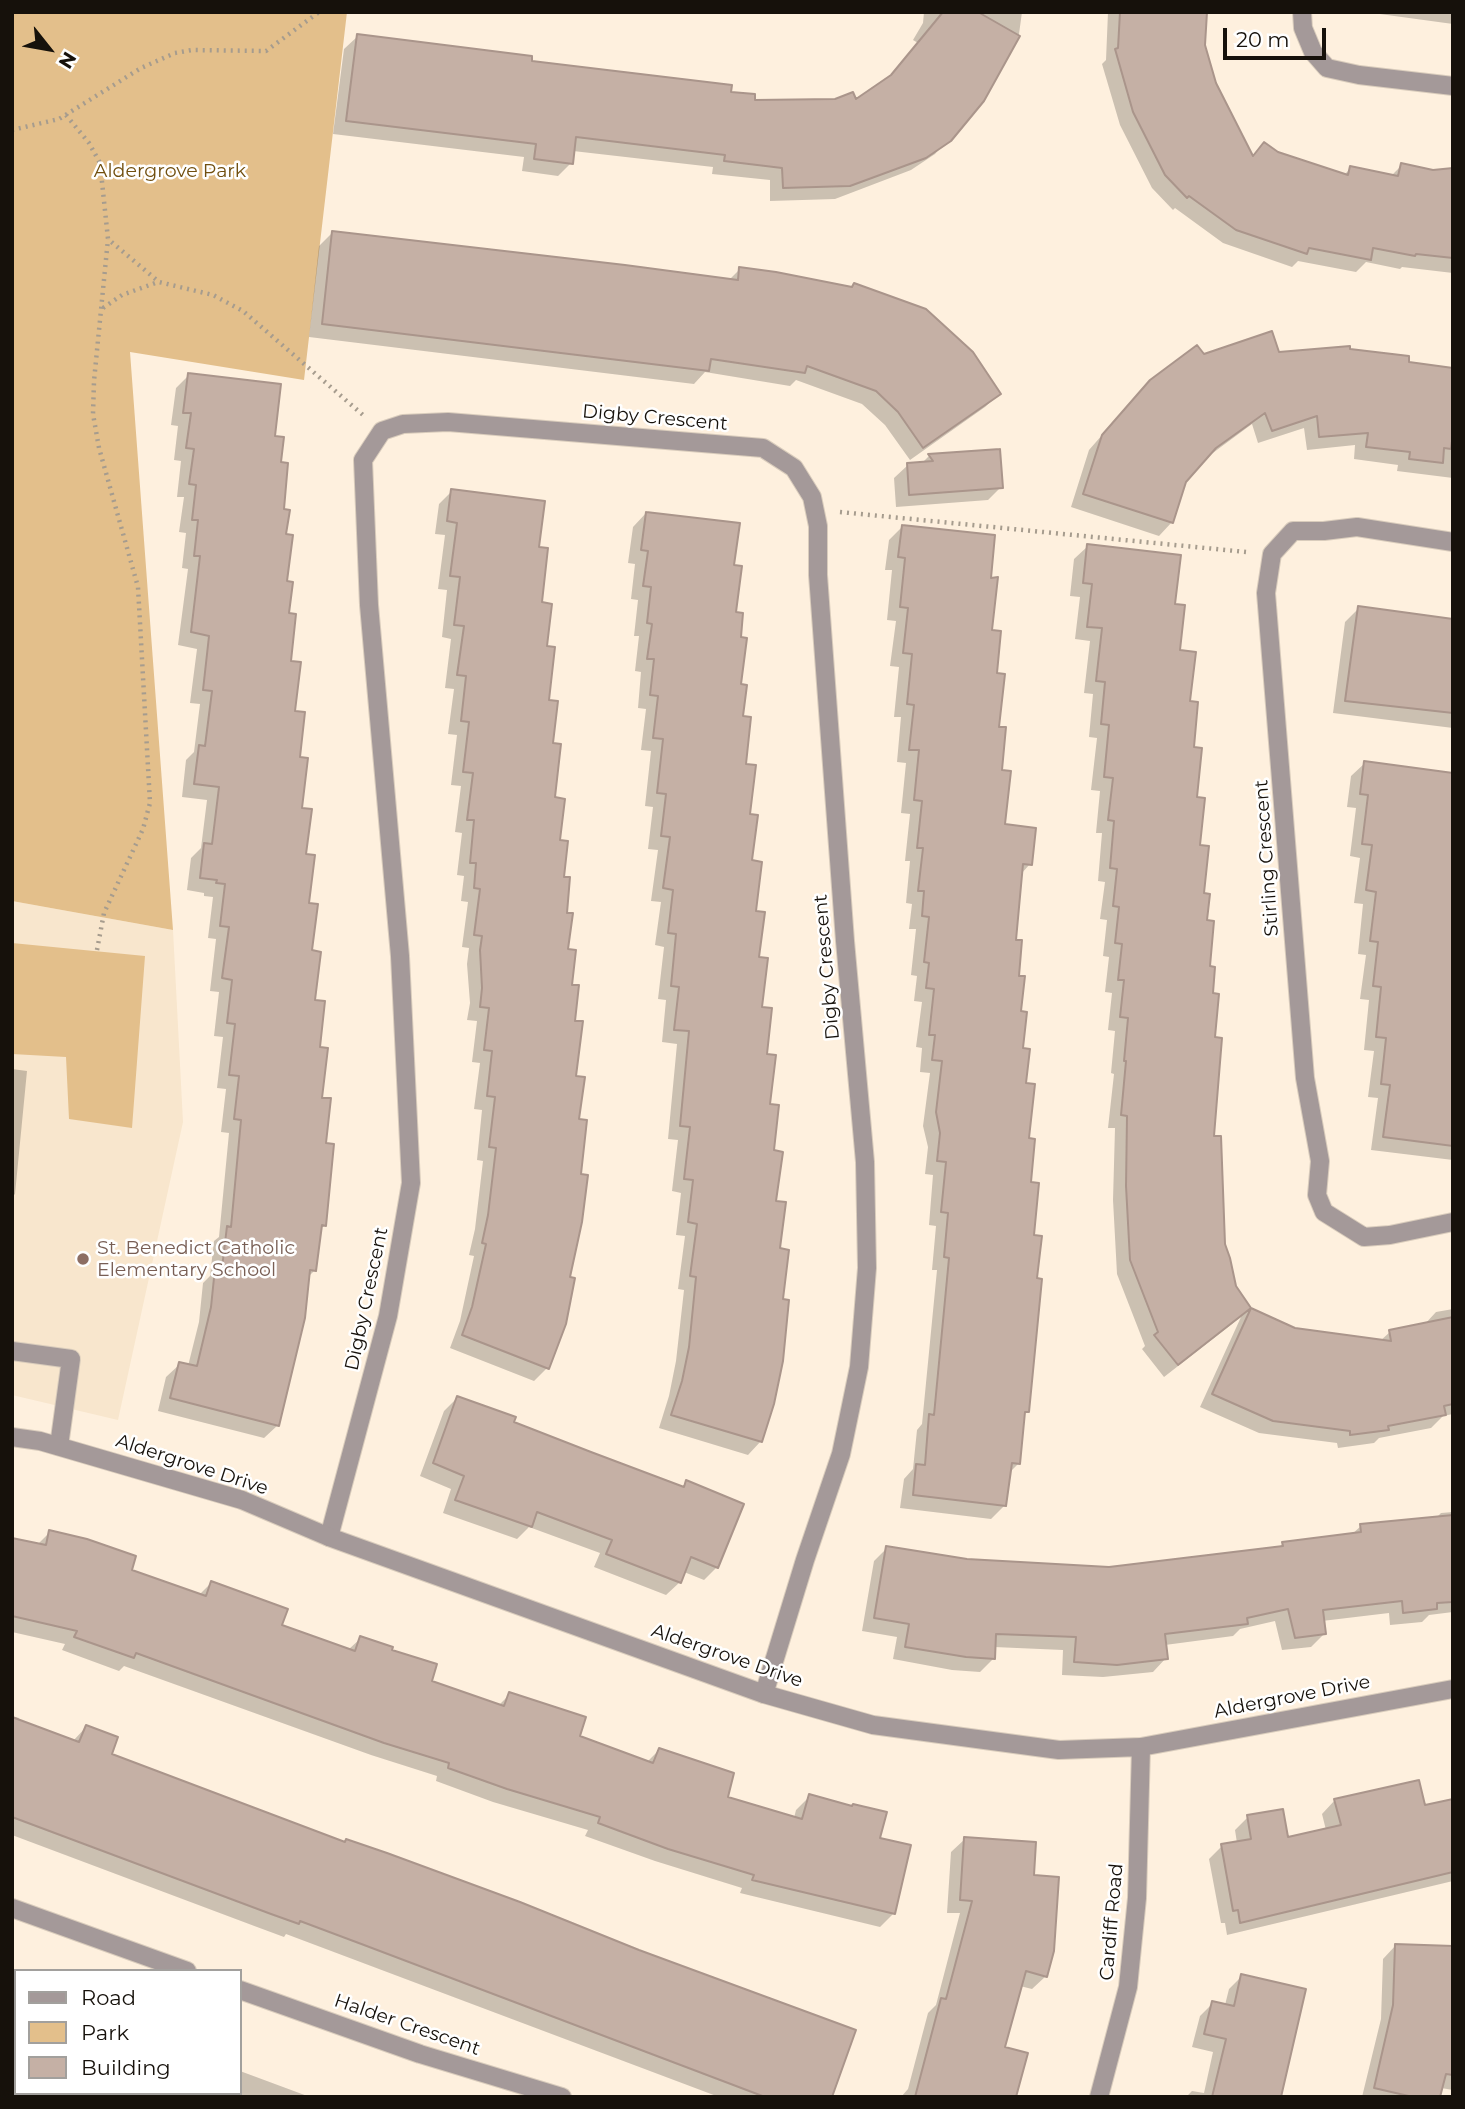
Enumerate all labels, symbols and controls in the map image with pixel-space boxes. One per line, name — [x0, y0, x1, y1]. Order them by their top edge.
north arrow — [14, 14, 84, 84]
scale bar — [1227, 14, 1330, 58]
text: 20 m — [1236, 27, 1290, 52]
text: N — [54, 48, 81, 73]
park label: Aldergrove Park — [94, 160, 246, 182]
street label: Digby Crescent — [581, 400, 729, 436]
street label: Stirling Crescent — [1250, 779, 1284, 937]
street label: Digby Crescent — [809, 893, 845, 1041]
street label: Digby Crescent — [341, 1225, 393, 1373]
place label: St. Benedict Catholic Elementary School — [97, 1237, 295, 1281]
marker: St. Benedict Catholic Elementary School — [75, 1251, 91, 1267]
street label: Aldergrove Drive — [113, 1430, 271, 1500]
street label: Aldergrove Drive — [648, 1619, 806, 1693]
street label: Aldergrove Drive — [1212, 1671, 1372, 1723]
street label: Cardiff Road — [1096, 1862, 1128, 1982]
legend — [14, 1969, 242, 2095]
text: Road — [81, 1985, 136, 2010]
street label: Halder Crescent — [331, 1989, 483, 2061]
text: Park — [81, 2020, 129, 2045]
text: Building — [81, 2055, 171, 2080]

